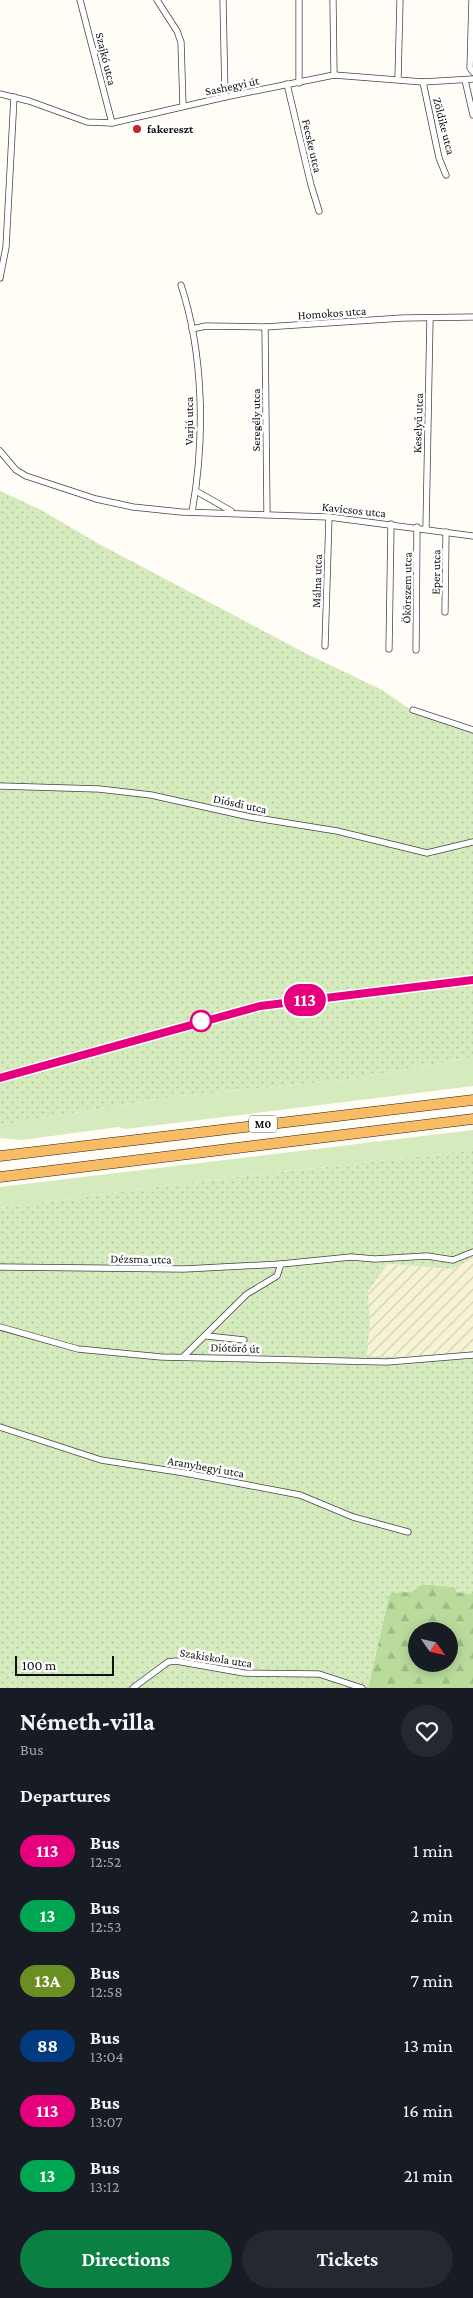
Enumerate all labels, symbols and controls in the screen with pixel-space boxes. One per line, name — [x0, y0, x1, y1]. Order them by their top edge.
street label: Szajkó utca — [93, 31, 119, 87]
street label: Sashegyi út — [204, 73, 261, 99]
street label: Zöldike utca — [430, 96, 458, 157]
street label: Fecske utca — [299, 118, 325, 175]
place label: fakereszt — [147, 122, 194, 136]
marker: fakereszt — [131, 123, 143, 135]
street label: Homokos utca — [297, 304, 367, 322]
street label: Seregély utca — [249, 388, 263, 451]
street label: Keselyű utca — [410, 392, 426, 453]
street label: Varjú utca — [182, 396, 196, 445]
street label: Kavicsos utca — [321, 500, 387, 520]
street label: Eper utca — [429, 549, 443, 595]
street label: Ökörszem utca — [399, 552, 415, 624]
street label: Málna utca — [309, 553, 325, 608]
street label: Diósdi utca — [212, 792, 268, 817]
line badge: 113 — [276, 984, 334, 1016]
text: 113 — [294, 990, 316, 1010]
unlabelled marker — [190, 1010, 212, 1032]
road number: M0 — [249, 1116, 277, 1132]
street label: Dézsma utca — [110, 1251, 172, 1267]
street label: Diótörő út — [210, 1340, 261, 1356]
street label: Aranyhegyi utca — [167, 1453, 246, 1481]
north arrow — [408, 1622, 458, 1672]
map controls — [408, 1622, 458, 1672]
street label: Szakiskola utca — [179, 1645, 254, 1671]
scale bar — [15, 1653, 114, 1676]
text: 100 m — [22, 1657, 56, 1673]
button: heart — [401, 1705, 453, 1757]
text: Németh-villa — [20, 1708, 155, 1735]
text: Bus — [20, 1741, 44, 1758]
text: Departures — [20, 1785, 111, 1806]
text: Bus — [90, 1832, 120, 1853]
text: 1 min — [413, 1840, 453, 1861]
text: 113 — [36, 1841, 59, 1861]
text: 12:52 — [90, 1853, 121, 1870]
text: Bus — [90, 1897, 120, 1918]
text: 2 min — [410, 1905, 453, 1926]
text: 13 — [40, 1906, 55, 1926]
text: 12:53 — [90, 1918, 122, 1935]
text: Bus — [90, 1962, 120, 1983]
text: 7 min — [410, 1970, 453, 1991]
text: 13A — [35, 1971, 60, 1991]
text: 12:58 — [90, 1983, 123, 2000]
text: Bus — [90, 2027, 120, 2048]
text: 13 min — [404, 2035, 453, 2056]
text: 88 — [37, 2036, 58, 2056]
text: 13:04 — [90, 2048, 124, 2065]
text: Bus — [90, 2092, 120, 2113]
text: 16 min — [403, 2100, 453, 2121]
text: 113 — [36, 2101, 59, 2121]
text: 13:07 — [90, 2113, 123, 2130]
text: Bus — [90, 2157, 120, 2178]
text: 21 min — [404, 2165, 453, 2186]
text: 13 — [40, 2166, 55, 2186]
text: 13:12 — [90, 2178, 120, 2195]
button: Directions — [20, 2230, 232, 2288]
button: Tickets — [242, 2230, 453, 2288]

